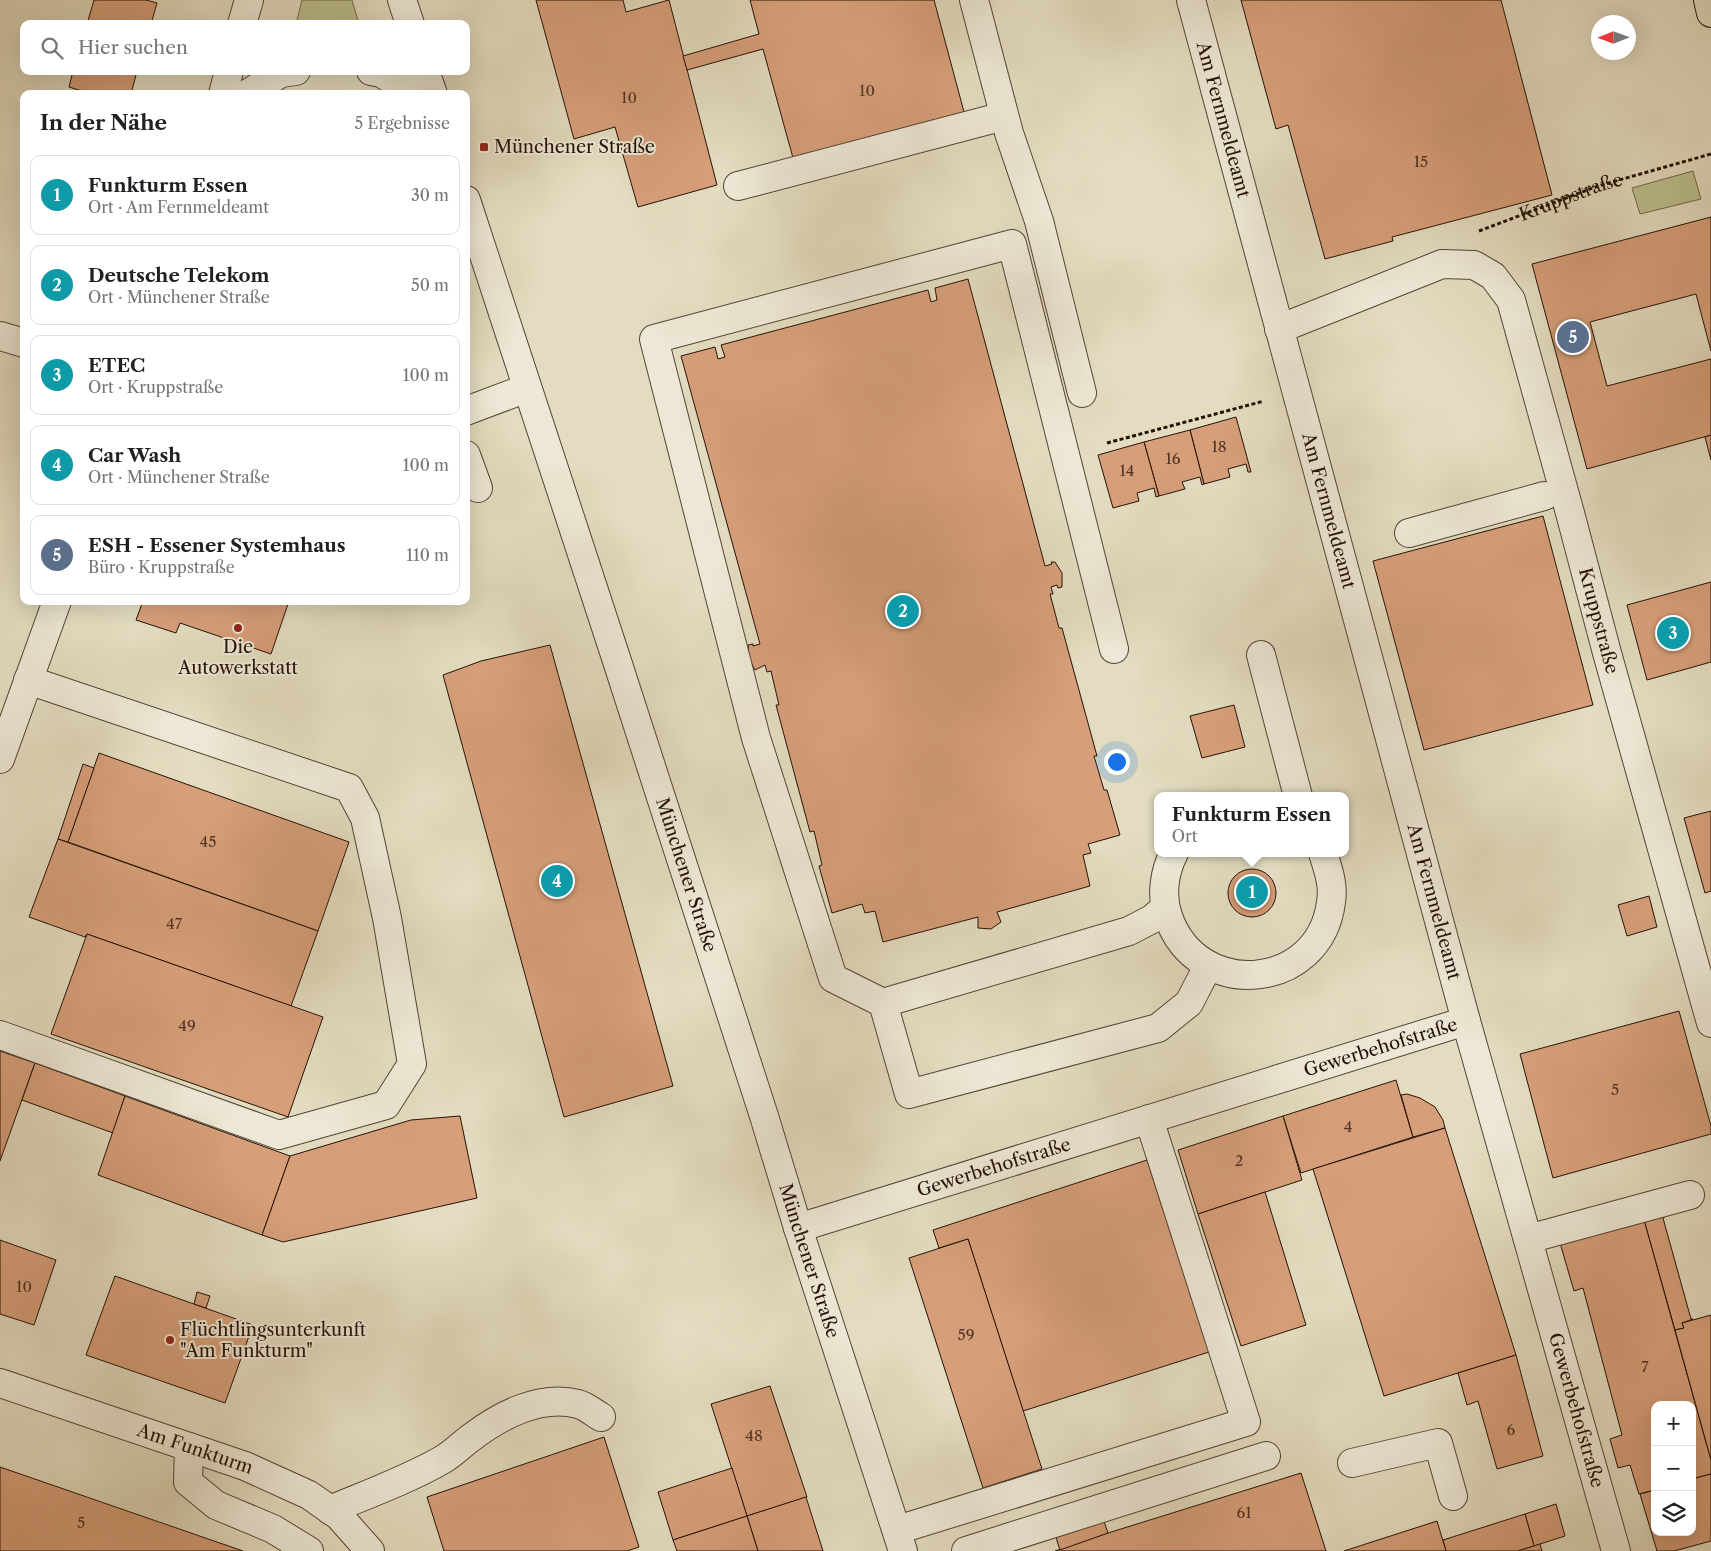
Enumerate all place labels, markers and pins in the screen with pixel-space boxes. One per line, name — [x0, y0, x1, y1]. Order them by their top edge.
place label: Münchener Straße — [494, 136, 655, 158]
marker: Münchener Straße — [478, 141, 490, 153]
pin: 5 — [1557, 318, 1589, 356]
pin: 2 — [887, 592, 919, 630]
pin: 3 — [1657, 614, 1689, 652]
marker: Die Autowerkstatt — [232, 622, 244, 634]
place label: Die Autowerkstatt — [177, 636, 299, 679]
pin: 4 — [541, 862, 573, 900]
pin: 1 — [1236, 873, 1268, 911]
place label: Flüchtlingsunterkunft "Am Funkturm" — [180, 1319, 366, 1362]
marker: Flüchtlingsunterkunft "Am Funkturm" — [164, 1334, 176, 1346]

